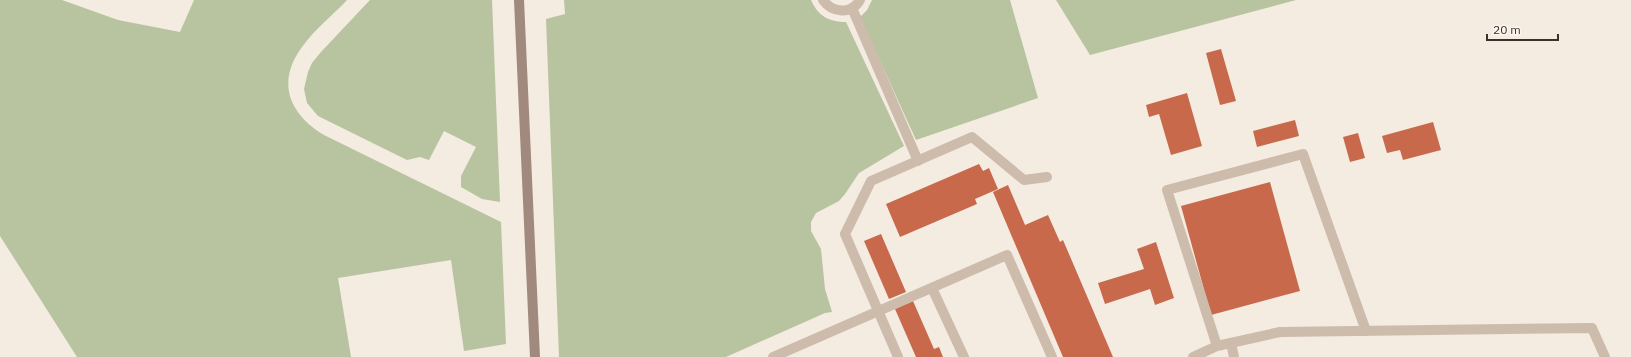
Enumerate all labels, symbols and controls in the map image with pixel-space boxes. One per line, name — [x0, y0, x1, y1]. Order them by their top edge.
scale bar — [1487, 16, 1558, 42]
text: 20 m — [1493, 22, 1521, 37]

